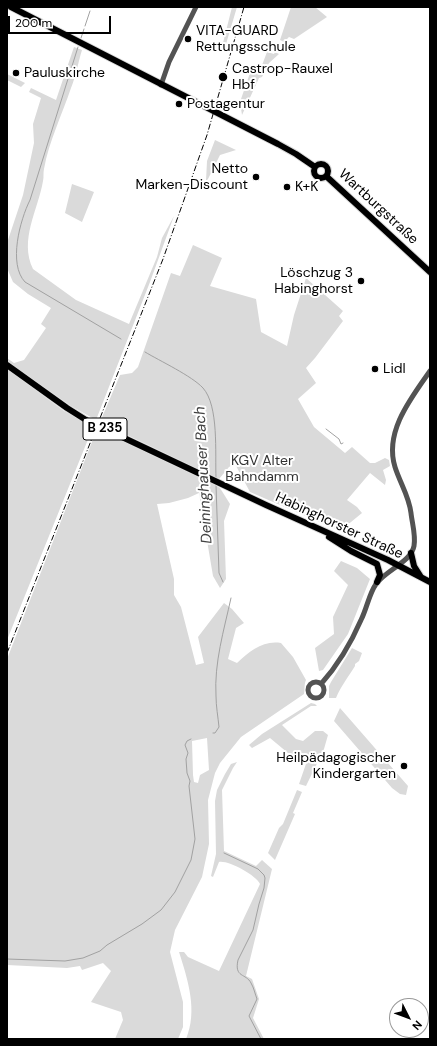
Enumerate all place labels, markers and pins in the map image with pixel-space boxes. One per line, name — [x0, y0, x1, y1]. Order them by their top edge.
place label: VITA-GUARD Rettungsschule — [196, 23, 296, 56]
marker: VITA-GUARD Rettungsschule — [183, 34, 193, 44]
place label: Castrop-Rauxel Hbf — [232, 61, 333, 94]
place label: Pauluskirche — [24, 65, 105, 81]
marker: Pauluskirche — [11, 68, 21, 78]
marker: Castrop-Rauxel Hbf — [217, 71, 229, 83]
place label: Postagentur — [187, 96, 265, 112]
marker: Postagentur — [174, 99, 184, 109]
place label: Netto Marken-Discount — [135, 161, 248, 194]
marker: Netto Marken-Discount — [251, 172, 261, 182]
place label: K+K — [295, 179, 318, 195]
marker: K+K — [282, 182, 292, 192]
place label: Löschzug 3 Habinghorst — [274, 265, 353, 298]
marker: Löschzug 3 Habinghorst — [356, 276, 366, 286]
place label: Lidl — [383, 361, 406, 377]
marker: Lidl — [370, 364, 380, 374]
place label: Heilpädagogischer Kindergarten — [276, 750, 396, 782]
marker: Heilpädagogischer Kindergarten — [399, 761, 409, 771]

